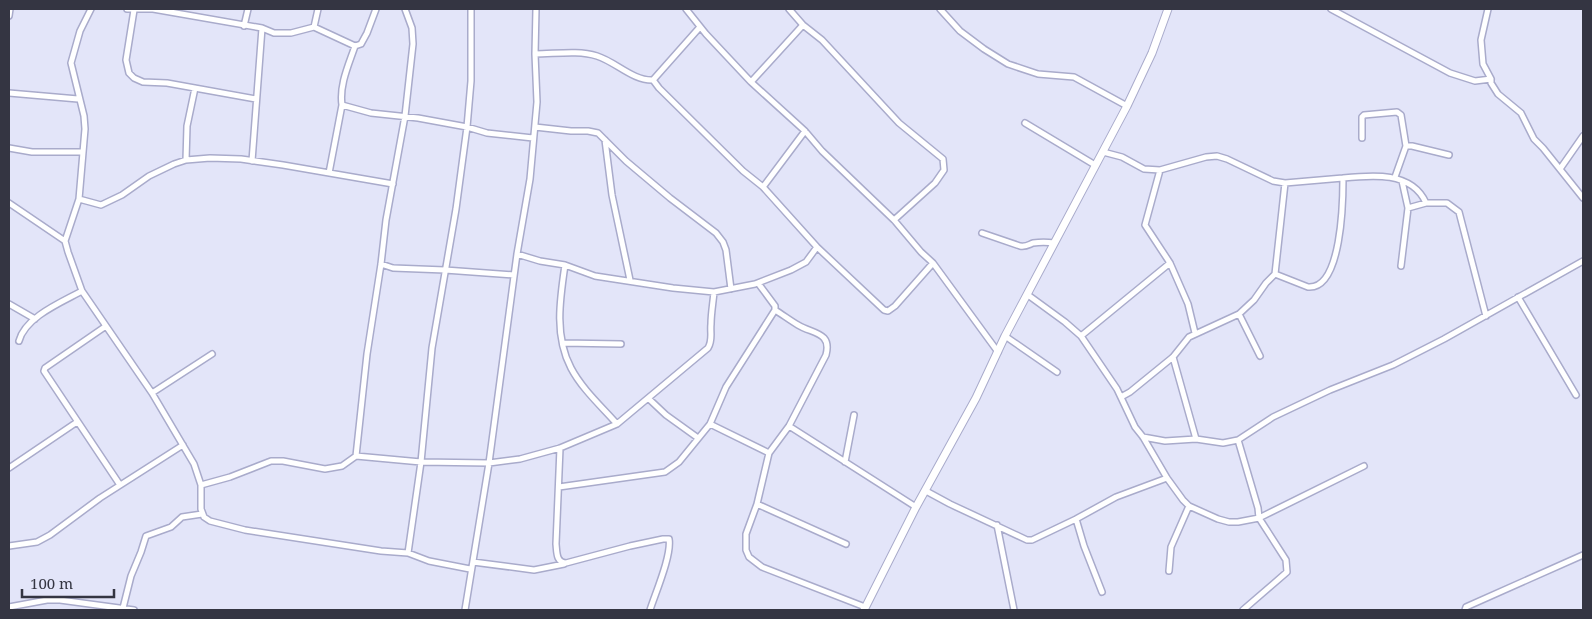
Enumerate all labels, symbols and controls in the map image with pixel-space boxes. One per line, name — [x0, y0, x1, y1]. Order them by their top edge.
scale bar — [22, 566, 115, 598]
text: 100 m — [30, 573, 73, 593]

